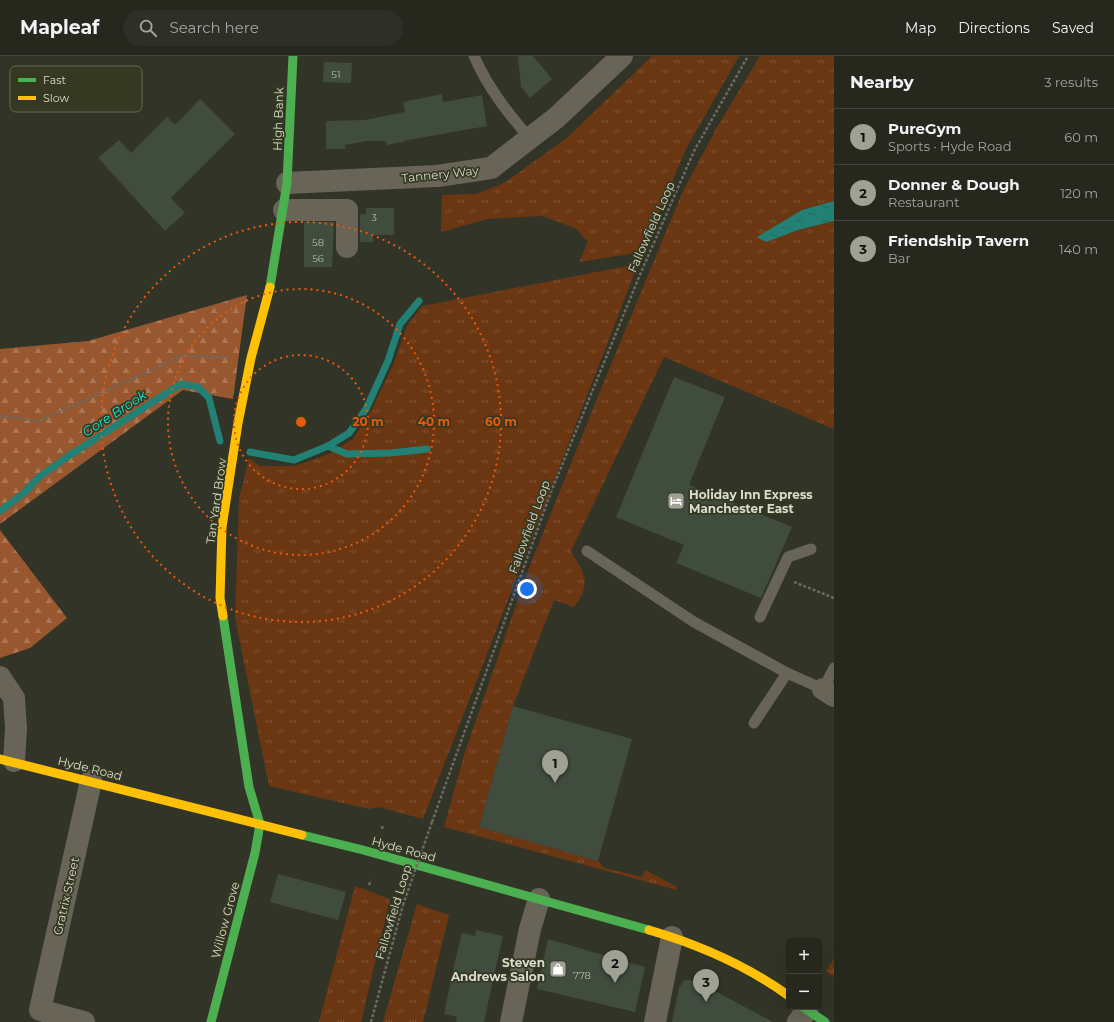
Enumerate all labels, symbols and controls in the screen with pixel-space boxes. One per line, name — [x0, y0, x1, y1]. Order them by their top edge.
search box — [123, 10, 403, 46]
text: Mapleaf — [20, 16, 99, 39]
icon: search — [137, 17, 159, 39]
text: Search here — [169, 18, 259, 37]
text: Map — [905, 19, 936, 37]
text: Directions — [958, 19, 1030, 37]
text: Saved — [1052, 19, 1094, 37]
legend — [10, 66, 142, 112]
house number: 51 — [331, 68, 341, 81]
text: Nearby — [850, 72, 914, 92]
text: Fast — [43, 73, 67, 87]
text: 3 results — [1044, 74, 1098, 90]
street label: High Bank — [269, 86, 287, 151]
text: Slow — [43, 91, 69, 105]
text: PureGym — [888, 119, 961, 138]
text: 1 — [860, 129, 866, 145]
text: 60 m — [1064, 129, 1098, 145]
text: Sports · Hyde Road — [888, 138, 1012, 154]
street label: Tannery Way — [401, 162, 480, 186]
text: Donner & Dough — [888, 175, 1020, 194]
street label: Fallowfield Loop — [624, 179, 678, 275]
text: 2 — [859, 185, 867, 201]
text: 120 m — [1060, 185, 1098, 201]
text: Restaurant — [888, 194, 959, 210]
house number: 3 — [371, 211, 377, 224]
text: Friendship Tavern — [888, 231, 1029, 250]
house number: 58 — [312, 236, 324, 249]
text: 3 — [859, 241, 867, 257]
text: 140 m — [1059, 241, 1098, 257]
text: Bar — [888, 250, 911, 266]
house number: 56 — [312, 252, 324, 265]
water label: Gore Brook — [79, 386, 150, 440]
text: 20 m — [352, 414, 384, 429]
text: 40 m — [418, 414, 450, 429]
text: 60 m — [485, 414, 517, 429]
centre of rings — [294, 415, 308, 429]
street label: Tan Yard Brow — [203, 457, 229, 545]
street label: Fallowfield Loop — [505, 478, 553, 576]
place label: Holiday Inn Express Manchester East — [689, 487, 813, 516]
hotel icon: Holiday Inn Express Manchester East — [666, 491, 686, 511]
your location — [517, 579, 537, 599]
pin: 1 — [542, 750, 568, 783]
street label: Hyde Road — [56, 753, 124, 783]
street label: Hyde Road — [370, 833, 438, 865]
street label: Gratrix Street — [50, 856, 82, 936]
street label: Fallowfield Loop — [371, 863, 415, 961]
street label: Willow Grove — [208, 880, 242, 960]
map controls — [786, 938, 822, 1010]
button: + — [786, 938, 822, 974]
pin: 2 — [602, 950, 628, 983]
place label: Steven Andrews Salon — [450, 955, 545, 984]
shop icon: Steven Andrews Salon — [548, 959, 568, 979]
house number: 778 — [573, 969, 591, 982]
pin: 3 — [693, 969, 719, 1002]
button: − — [786, 974, 822, 1010]

